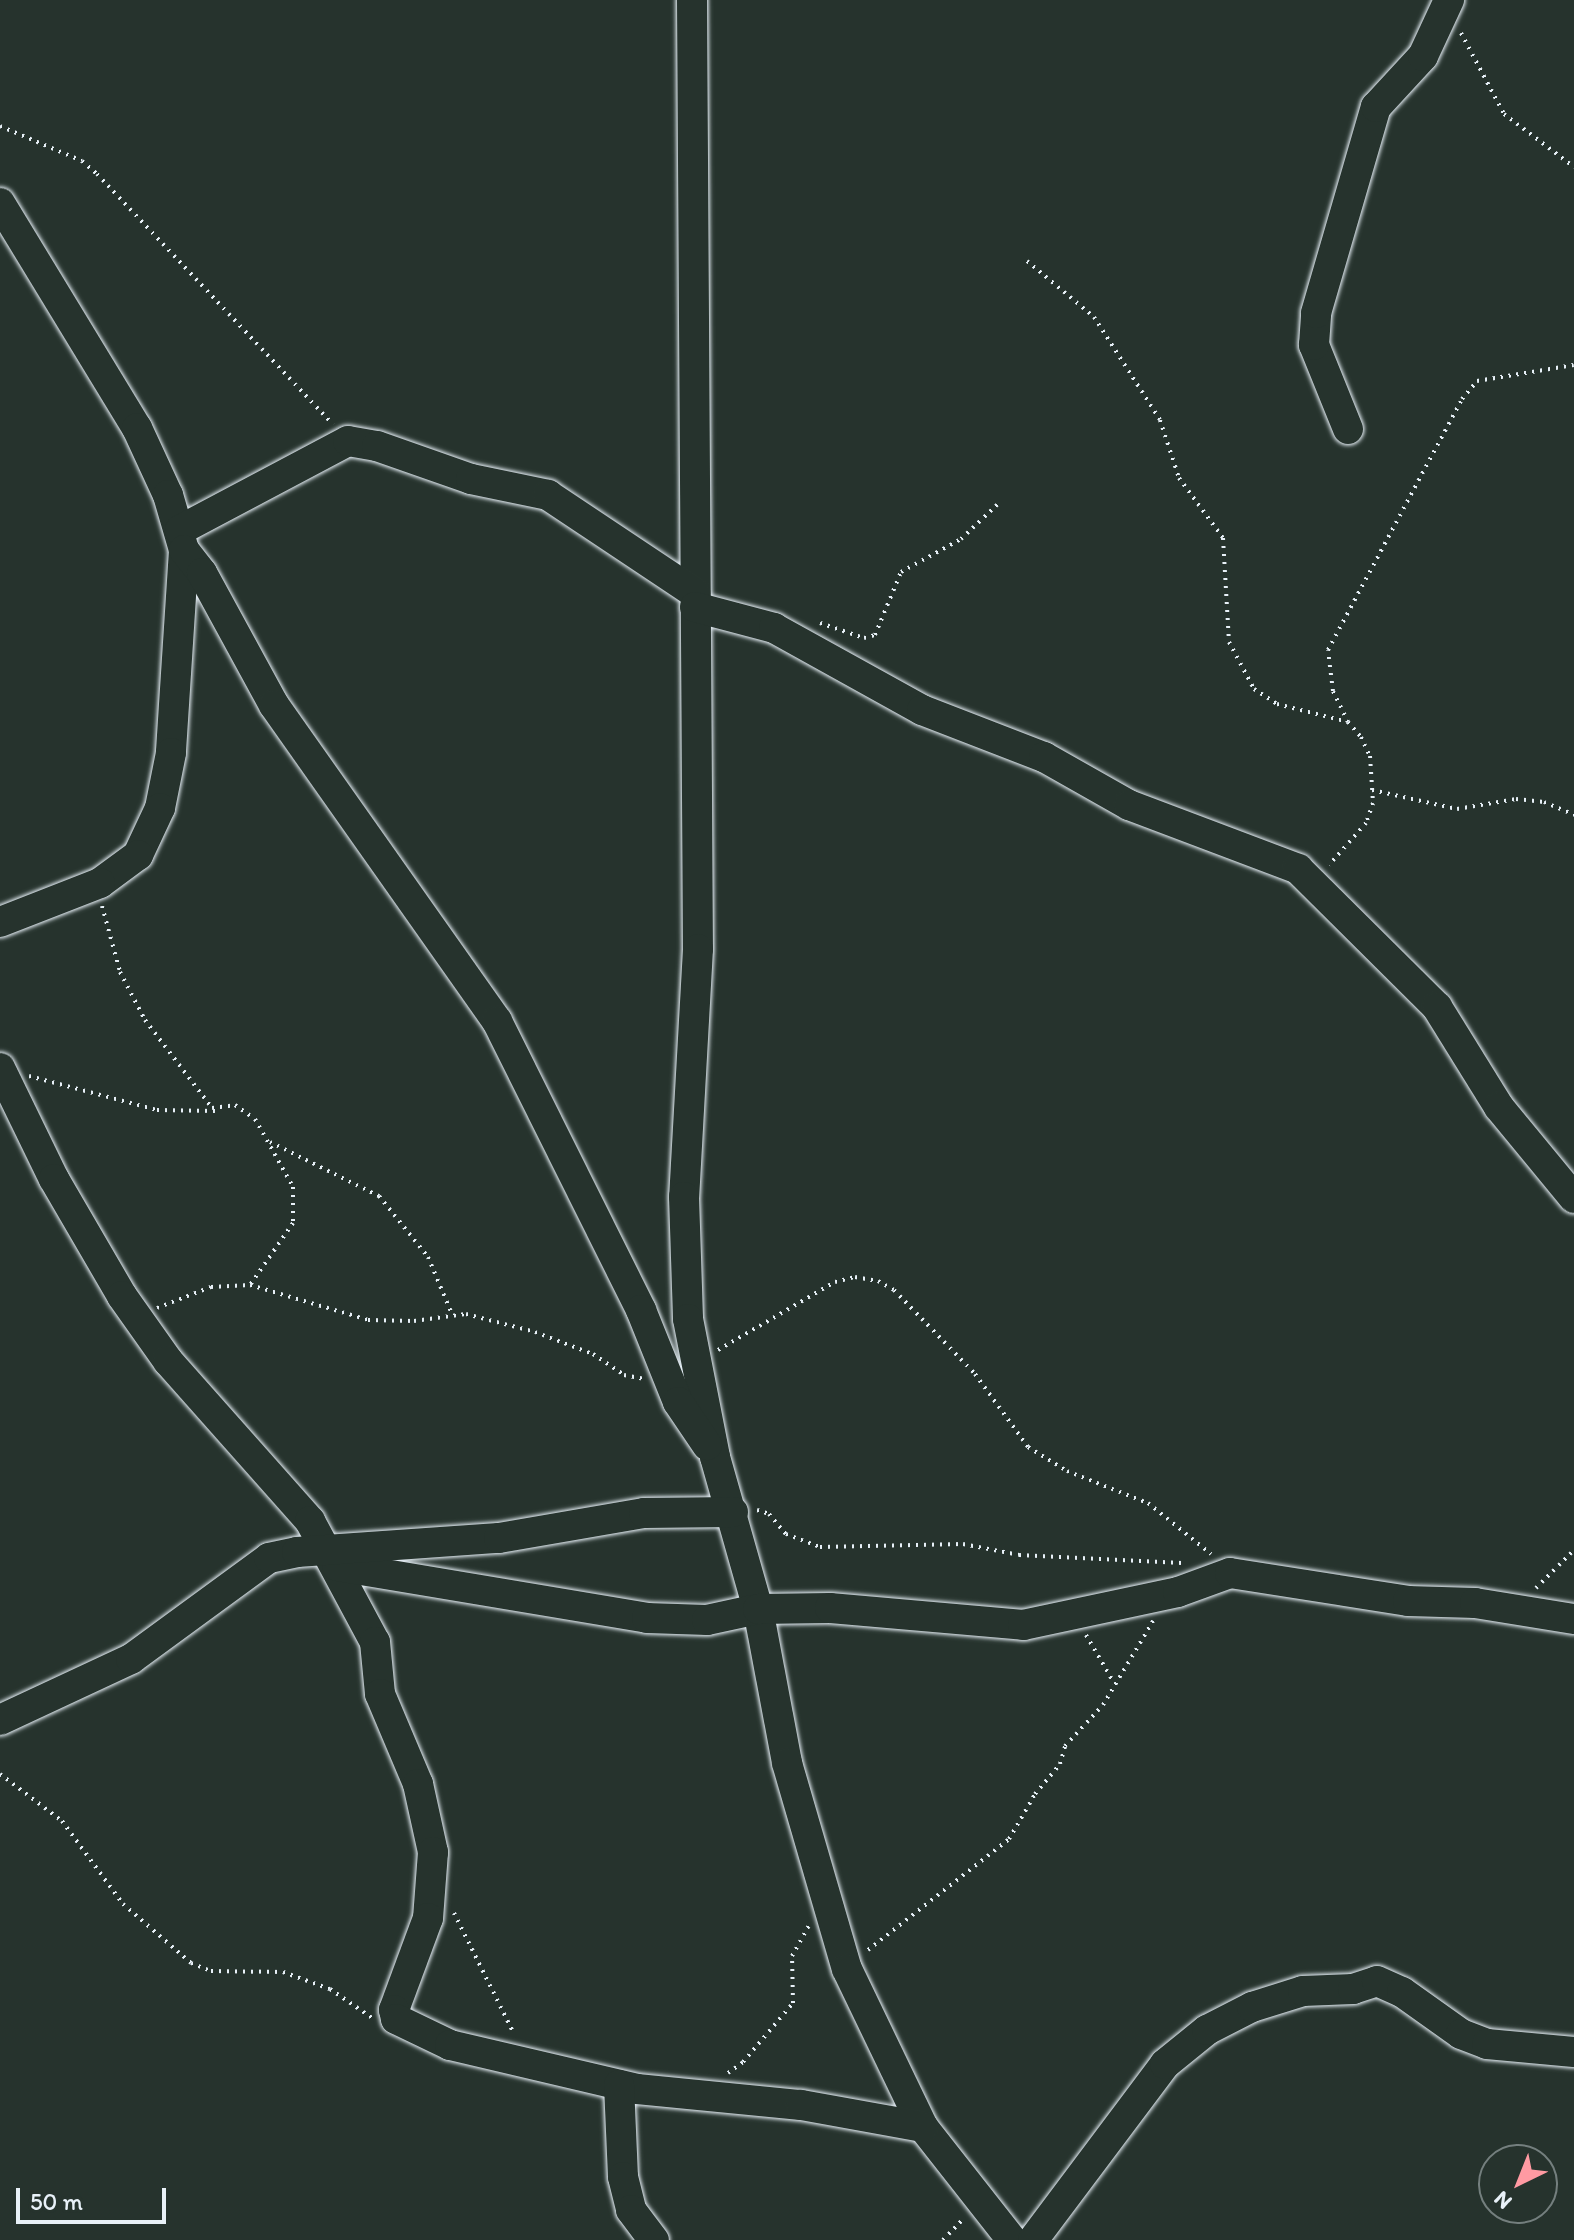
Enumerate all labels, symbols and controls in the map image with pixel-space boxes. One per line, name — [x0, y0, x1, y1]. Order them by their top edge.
north arrow — [1478, 2144, 1558, 2224]
scale bar — [20, 2172, 170, 2222]
text: N — [1488, 2186, 1517, 2215]
text: 50 m — [30, 2187, 83, 2216]

